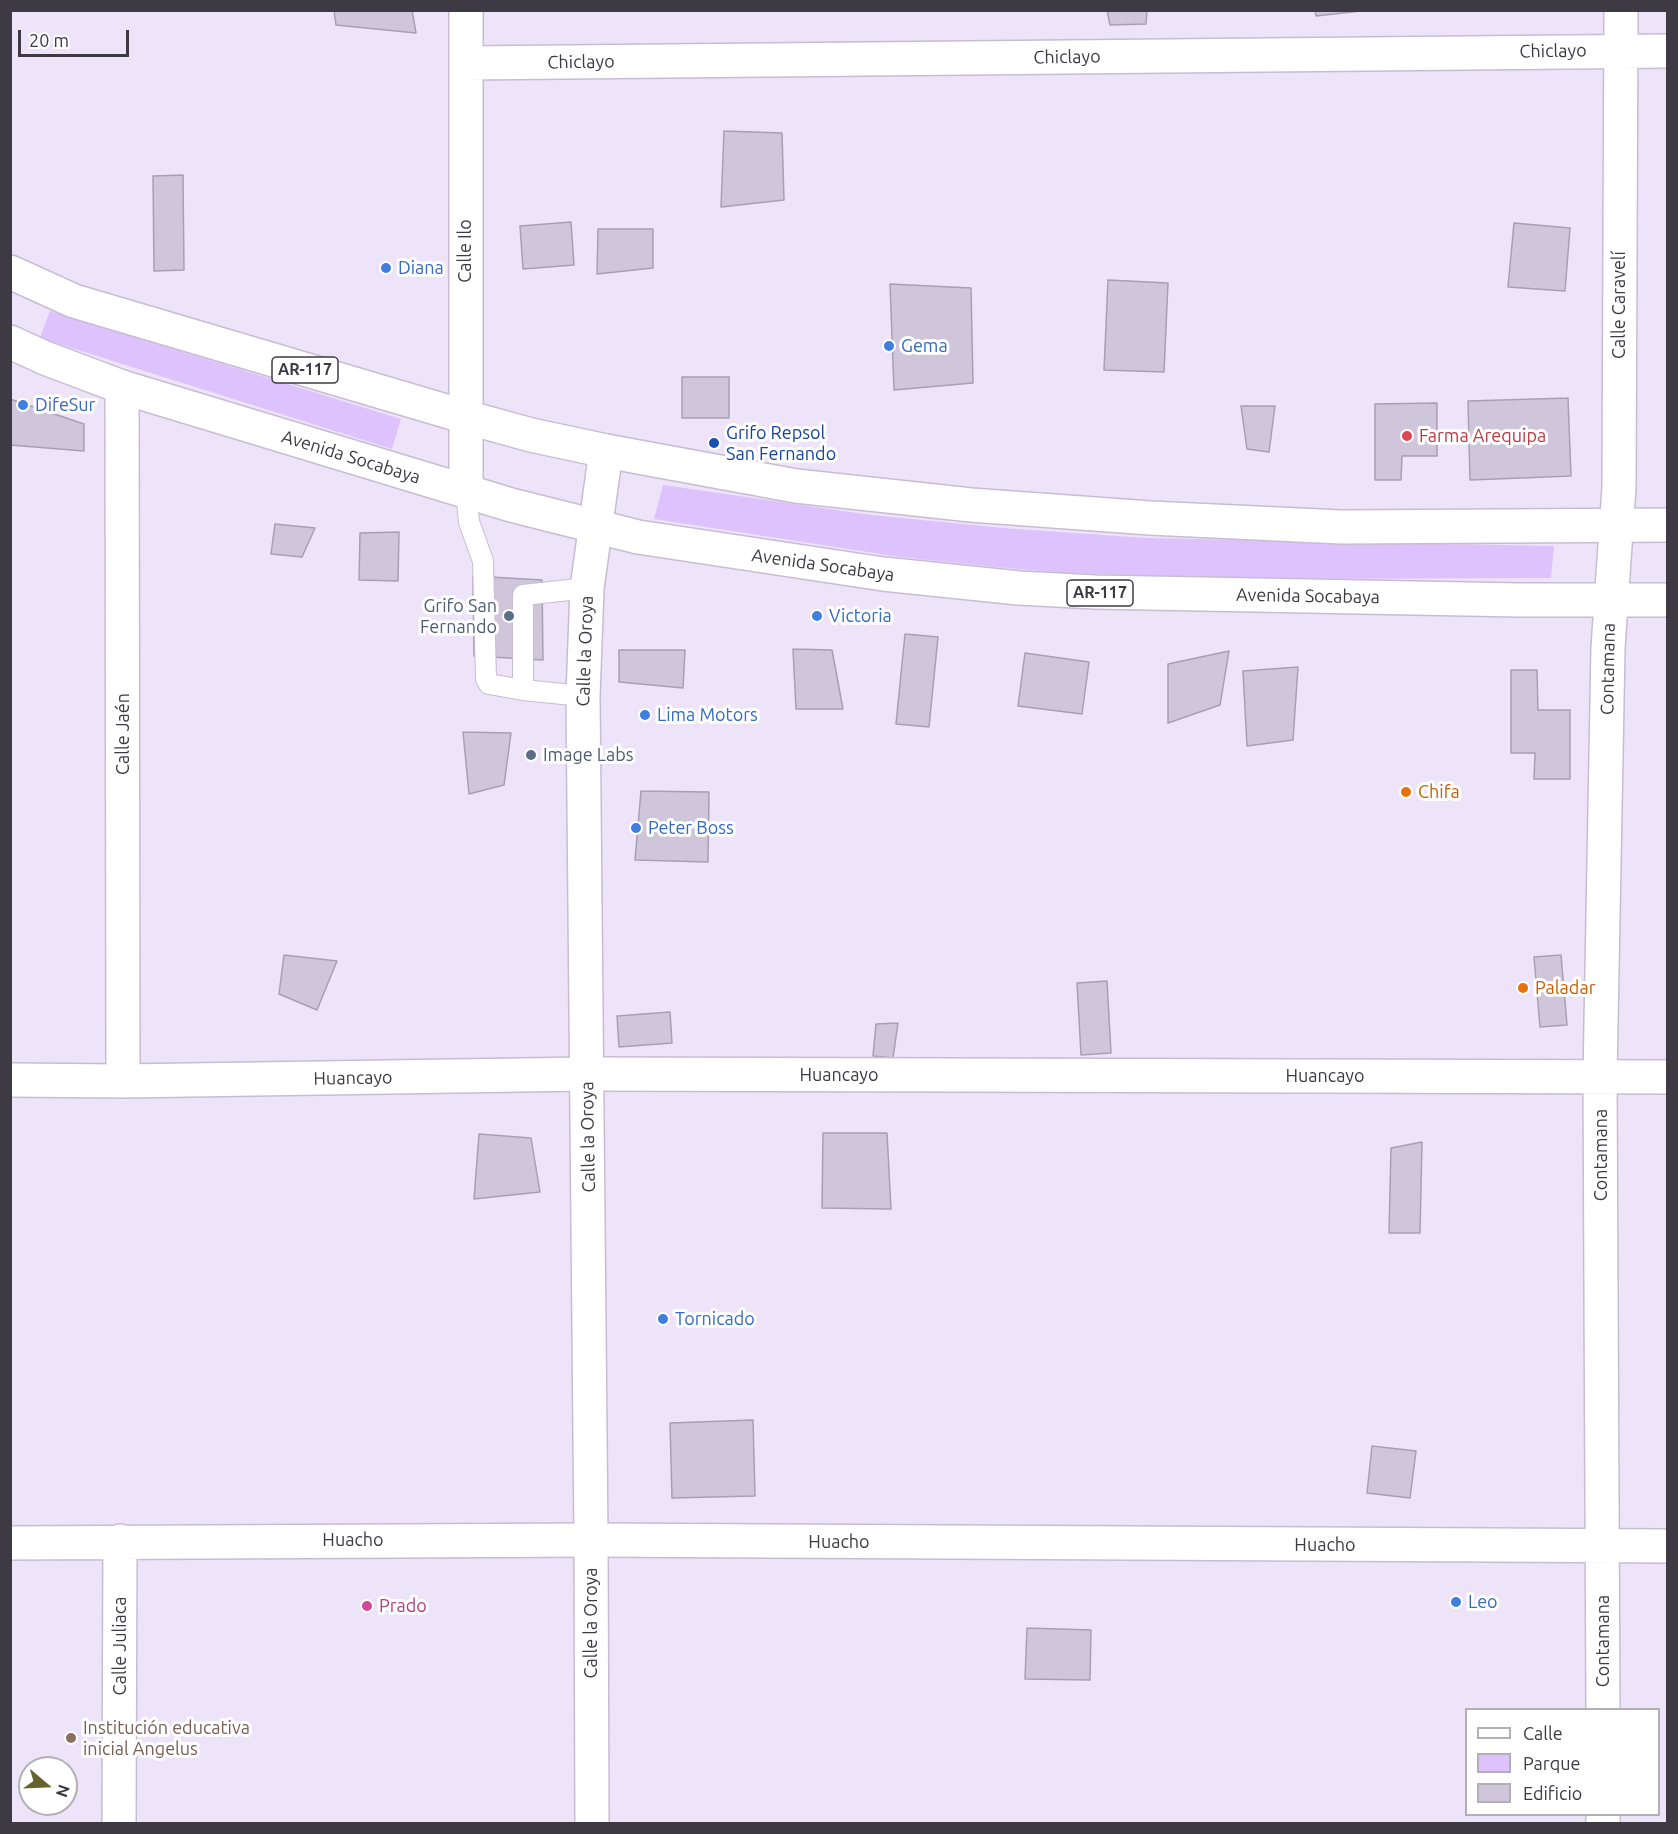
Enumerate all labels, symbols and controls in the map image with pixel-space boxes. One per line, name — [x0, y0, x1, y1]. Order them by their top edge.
scale bar — [21, 18, 132, 56]
text: 20 m — [29, 30, 69, 50]
street label: Chiclayo — [1519, 40, 1587, 62]
street label: Chiclayo — [1033, 46, 1101, 68]
street label: Chiclayo — [547, 51, 615, 73]
street label: Calle Ilo — [454, 219, 476, 283]
street label: Calle Caravelí — [1608, 251, 1630, 359]
place label: Diana — [398, 257, 444, 279]
marker: Diana — [379, 261, 393, 275]
place label: Gema — [901, 335, 948, 357]
marker: Gema — [882, 339, 896, 353]
road number: AR-117 — [272, 357, 338, 383]
place label: DifeSur — [35, 394, 95, 416]
marker: DifeSur — [16, 398, 30, 412]
place label: Grifo Repsol San Fernando — [726, 422, 836, 464]
place label: Farma Arequipa — [1419, 425, 1546, 447]
street label: Avenida Socabaya — [279, 426, 423, 488]
marker: Farma Arequipa — [1400, 429, 1414, 443]
marker: Grifo Repsol San Fernando — [707, 436, 721, 450]
street label: Avenida Socabaya — [750, 544, 896, 586]
road number: AR-117 — [1067, 580, 1133, 606]
street label: Avenida Socabaya — [1236, 584, 1380, 608]
place label: Grifo San Fernando — [420, 595, 497, 638]
street label: Calle la Oroya — [572, 595, 598, 707]
place label: Victoria — [829, 605, 892, 627]
marker: Grifo San Fernando — [502, 609, 516, 623]
marker: Victoria — [810, 609, 824, 623]
street label: Contamana — [1596, 623, 1620, 715]
street label: Calle Jaén — [112, 693, 134, 775]
place label: Lima Motors — [657, 704, 758, 726]
marker: Lima Motors — [638, 708, 652, 722]
place label: Image Labs — [543, 744, 634, 766]
marker: Image Labs — [524, 748, 538, 762]
place label: Chifa — [1418, 781, 1460, 803]
marker: Chifa — [1399, 785, 1413, 799]
place label: Peter Boss — [648, 817, 734, 839]
marker: Peter Boss — [629, 821, 643, 835]
place label: Paladar — [1535, 977, 1595, 999]
marker: Paladar — [1516, 981, 1530, 995]
street label: Huancayo — [799, 1064, 879, 1086]
street label: Huancayo — [1285, 1065, 1365, 1087]
street label: Huancayo — [313, 1067, 393, 1089]
street label: Calle la Oroya — [576, 1081, 600, 1193]
street label: Contamana — [1590, 1109, 1612, 1201]
place label: Tornicado — [675, 1308, 755, 1330]
marker: Tornicado — [656, 1312, 670, 1326]
street label: Huacho — [322, 1529, 384, 1551]
street label: Huacho — [808, 1531, 870, 1553]
street label: Huacho — [1294, 1534, 1356, 1556]
street label: Calle la Oroya — [580, 1567, 602, 1679]
place label: Leo — [1468, 1591, 1498, 1613]
place label: Prado — [379, 1595, 427, 1617]
marker: Leo — [1449, 1595, 1463, 1609]
street label: Contamana — [1592, 1595, 1614, 1687]
street label: Calle Juliaca — [109, 1597, 131, 1695]
marker: Prado — [360, 1599, 374, 1613]
legend — [1465, 1708, 1660, 1816]
place label: Institución educativa inicial Angelus — [83, 1717, 250, 1760]
text: Calle — [1523, 1723, 1563, 1743]
marker: Institución educativa inicial Angelus — [64, 1731, 78, 1745]
text: Parque — [1523, 1753, 1580, 1773]
north arrow — [18, 1756, 78, 1816]
text: N — [53, 1783, 74, 1800]
text: Edificio — [1523, 1783, 1582, 1803]

